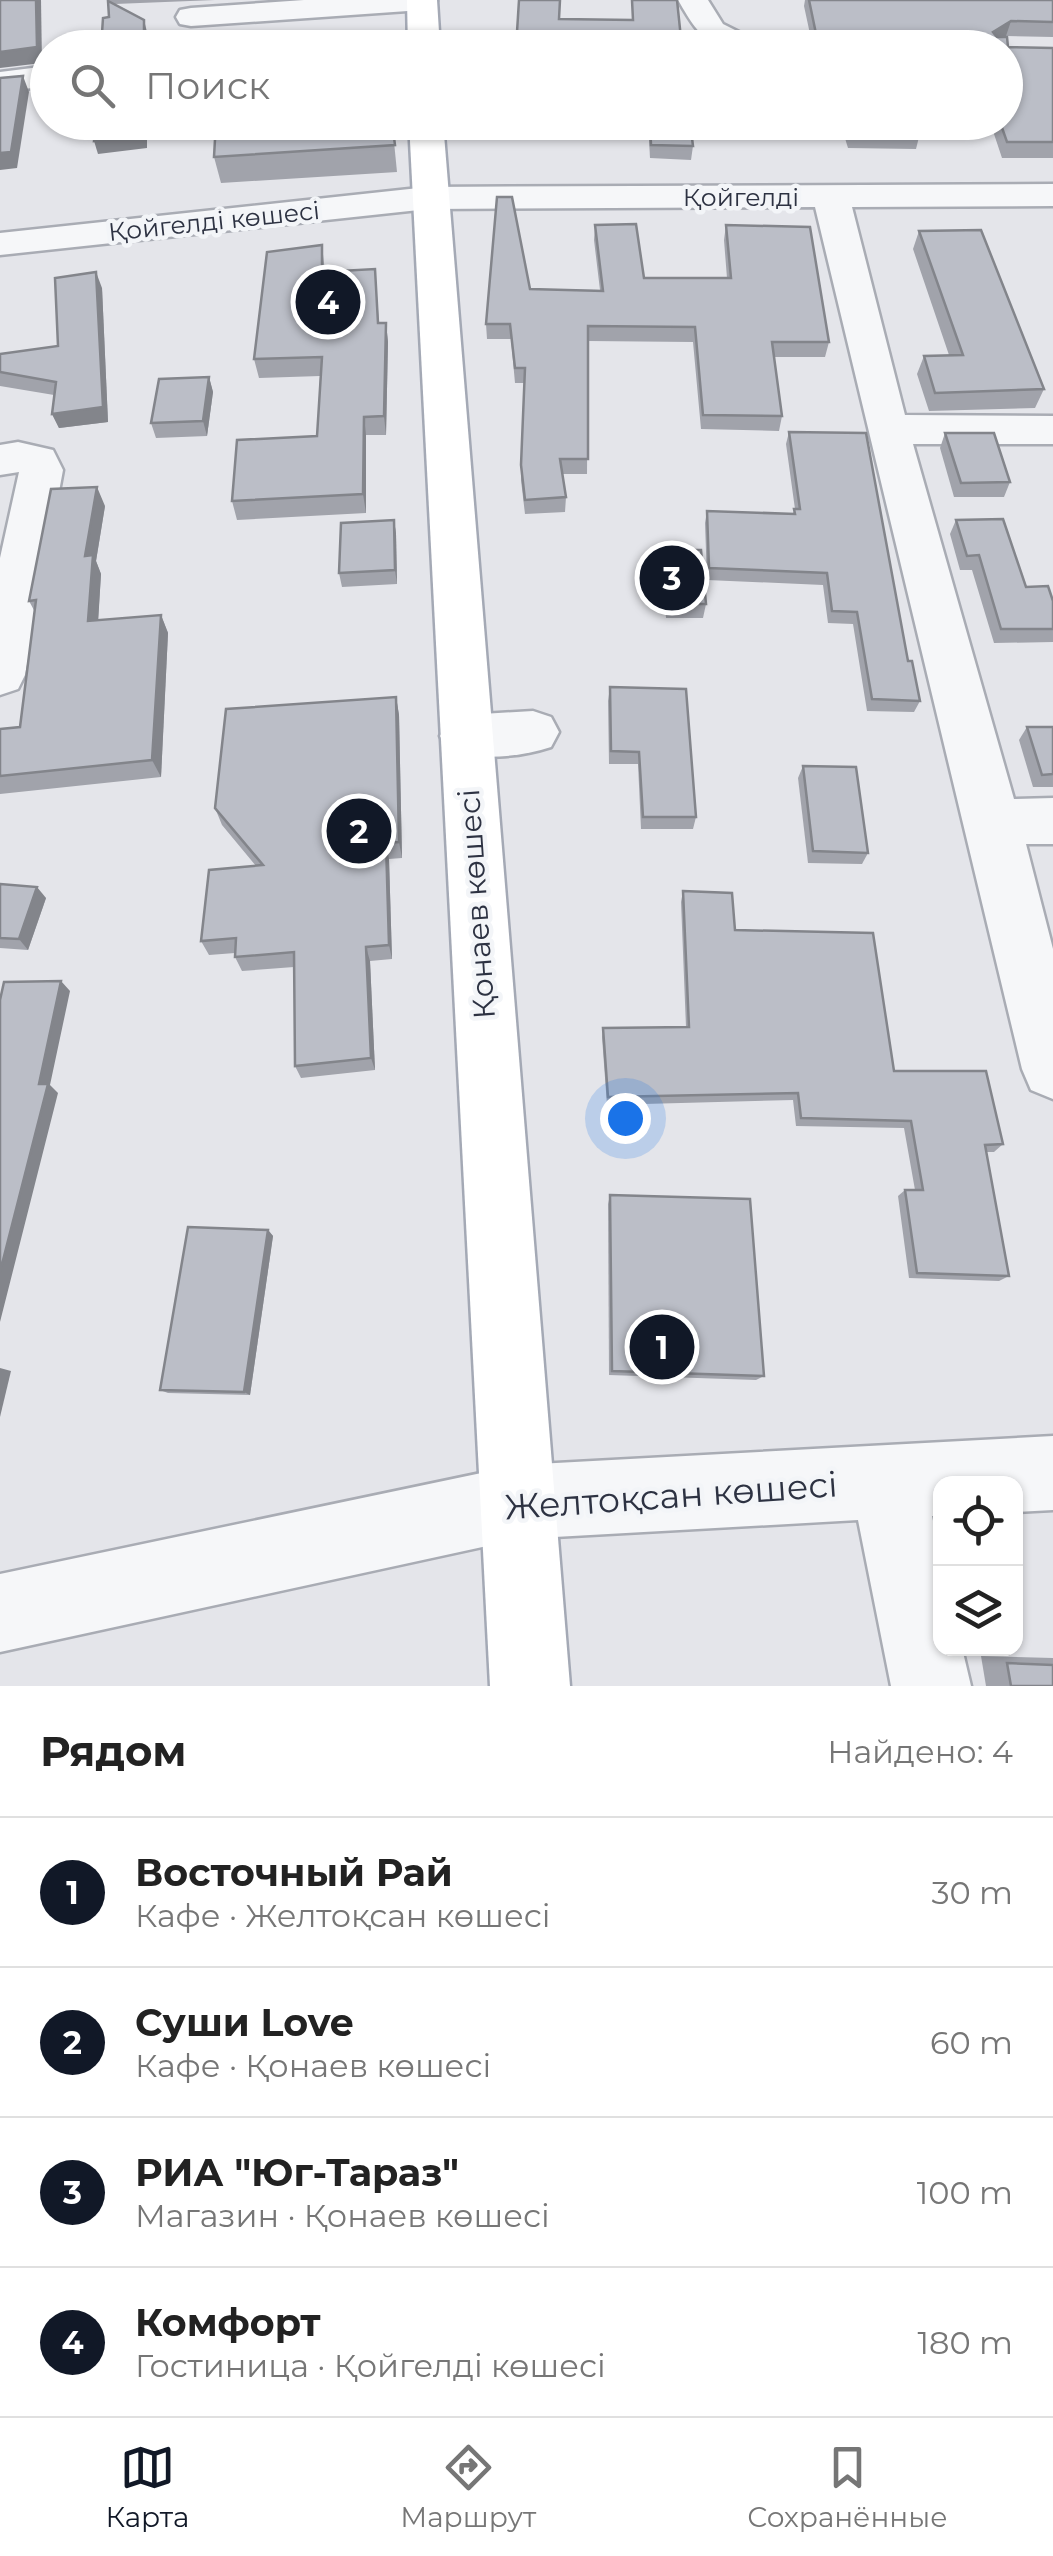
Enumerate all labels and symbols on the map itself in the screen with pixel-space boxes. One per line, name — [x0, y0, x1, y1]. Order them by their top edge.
street label: Қойгелді — [683, 182, 799, 212]
street label: Қойгелді көшесі — [107, 195, 321, 247]
pin: 4 — [296, 264, 360, 340]
pin: 3 — [640, 540, 704, 616]
street label: Қонаев көшесі — [450, 788, 503, 1020]
pin: 2 — [326, 794, 392, 868]
your location — [600, 1093, 651, 1144]
pin: 1 — [630, 1310, 694, 1384]
street label: Желтоқсан көшесі — [503, 1462, 839, 1529]

